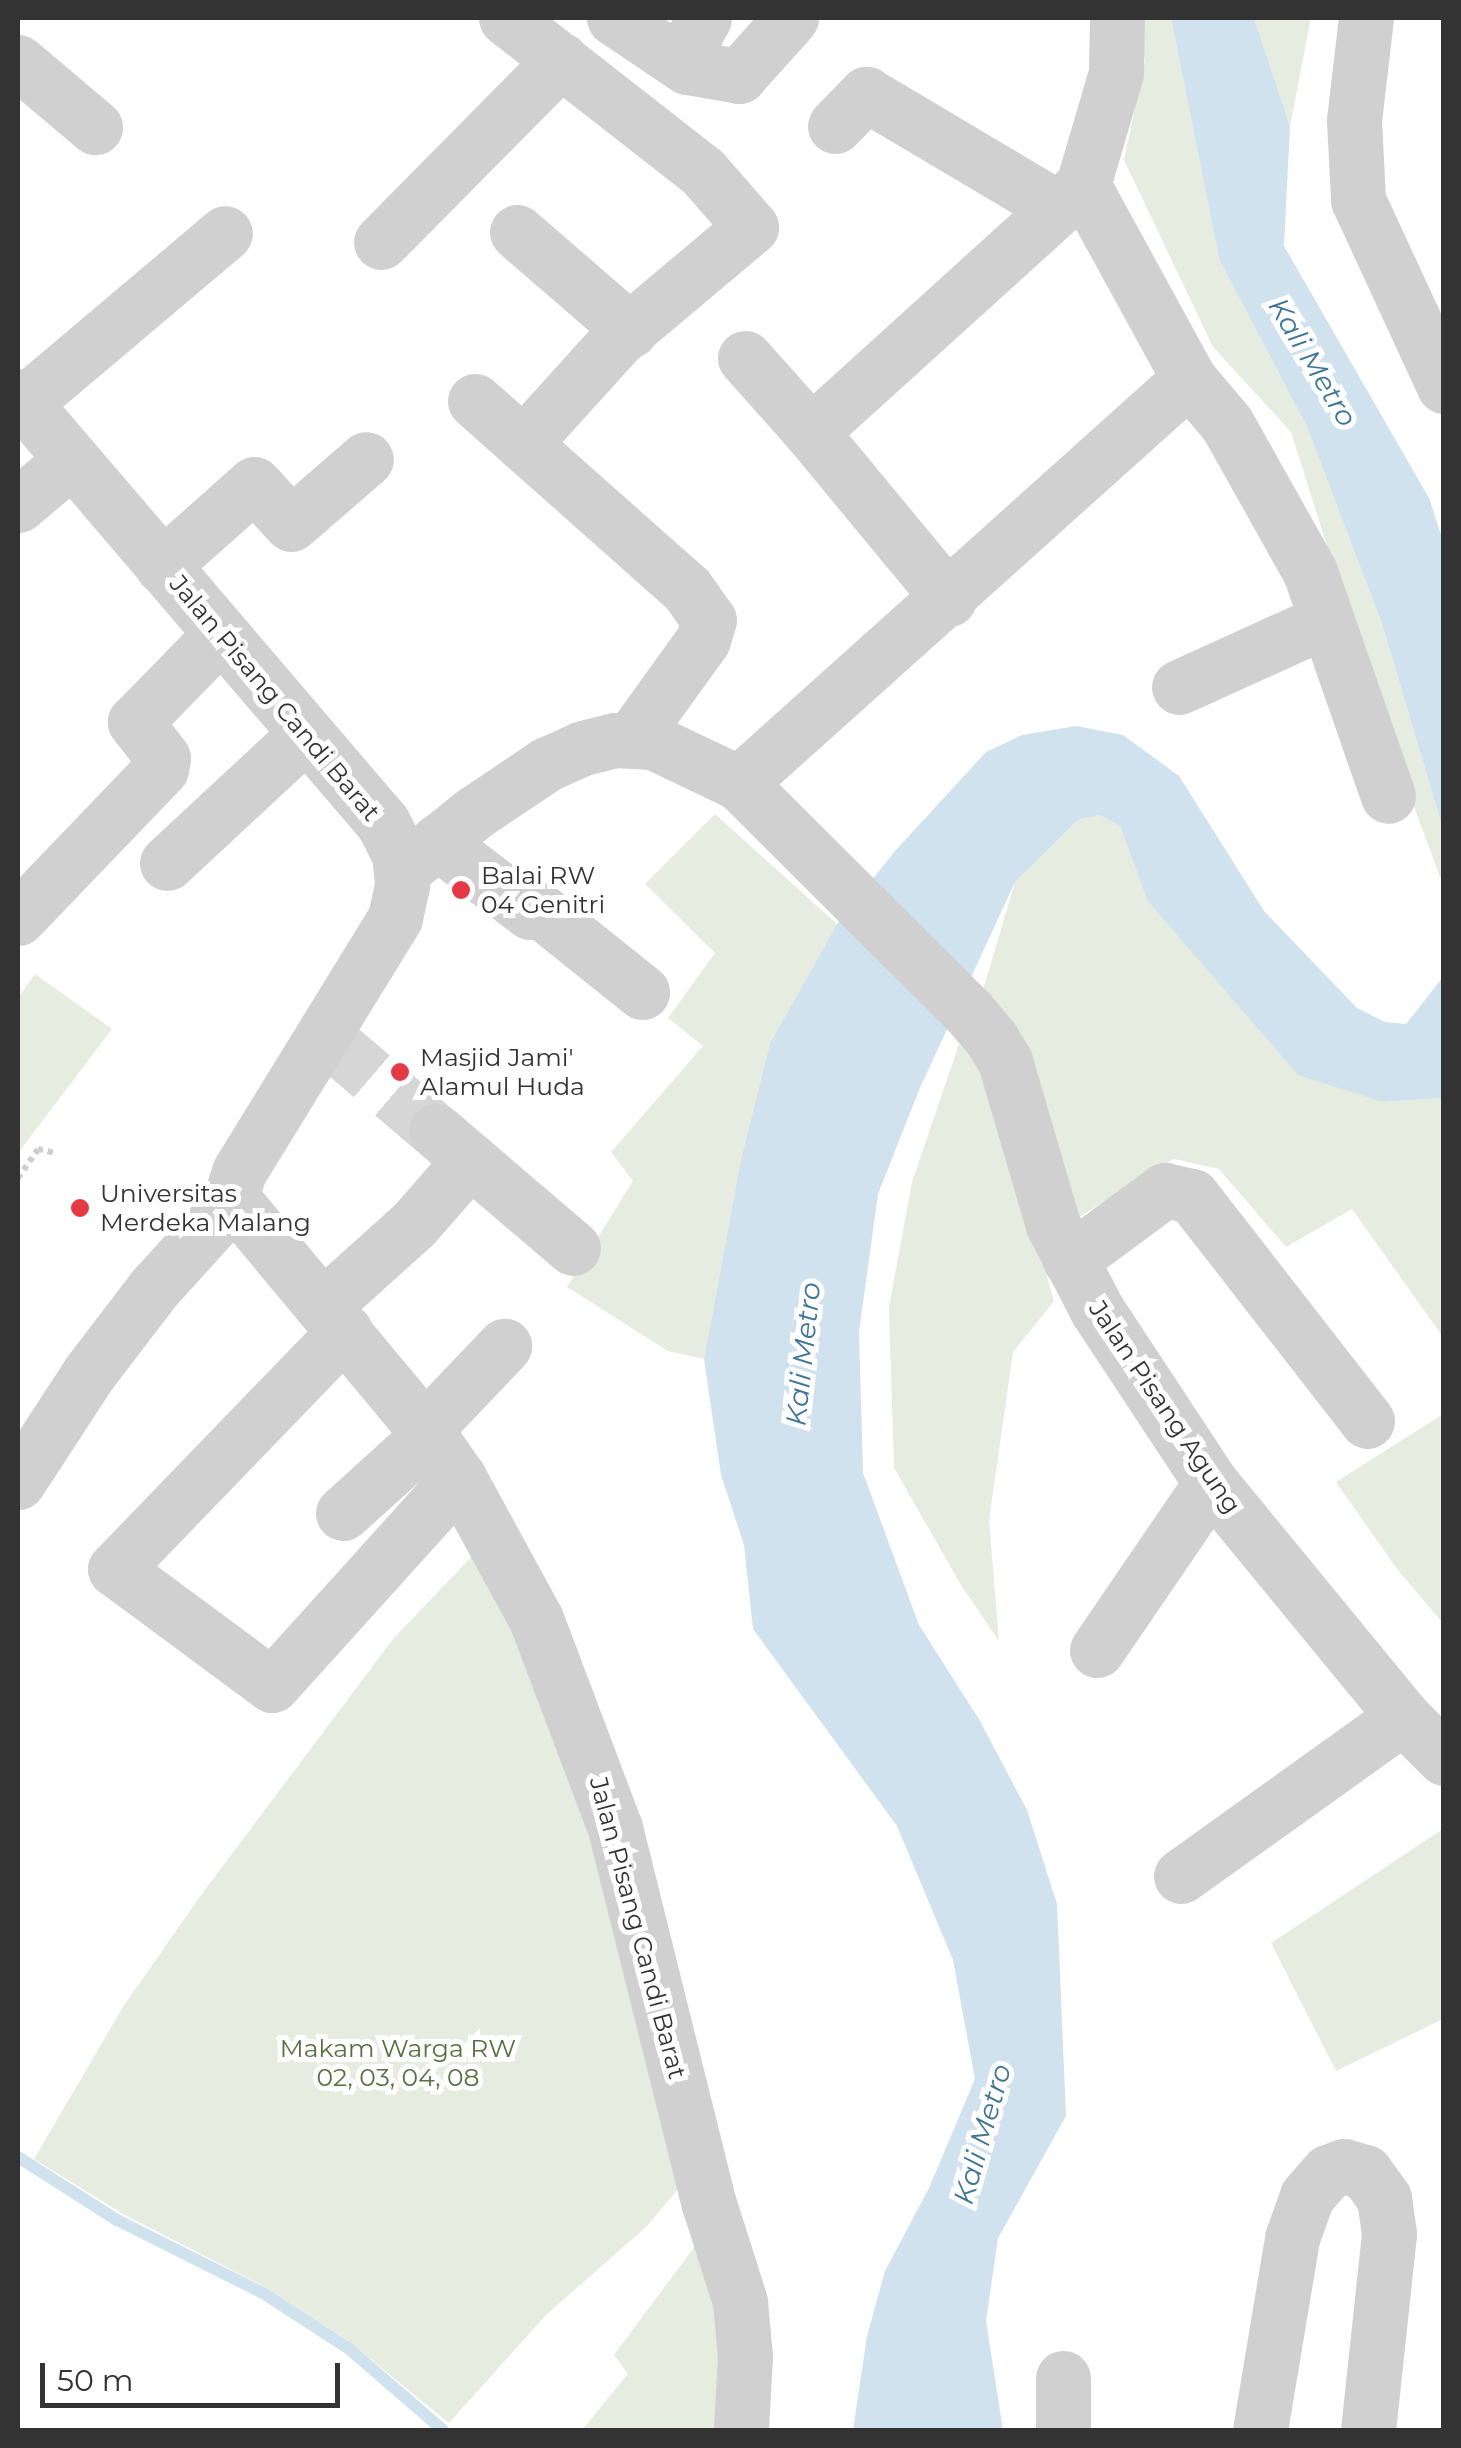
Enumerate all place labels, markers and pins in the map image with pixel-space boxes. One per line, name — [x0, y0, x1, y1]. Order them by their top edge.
place label: Balai RW 04 Genitri — [481, 861, 605, 920]
marker: Balai RW 04 Genitri — [450, 879, 472, 901]
place label: Masjid Jami' Alamul Huda — [420, 1043, 585, 1102]
marker: Masjid Jami' Alamul Huda — [389, 1061, 411, 1083]
place label: Universitas Merdeka Malang — [100, 1179, 311, 1238]
marker: Universitas Merdeka Malang — [69, 1197, 91, 1219]

